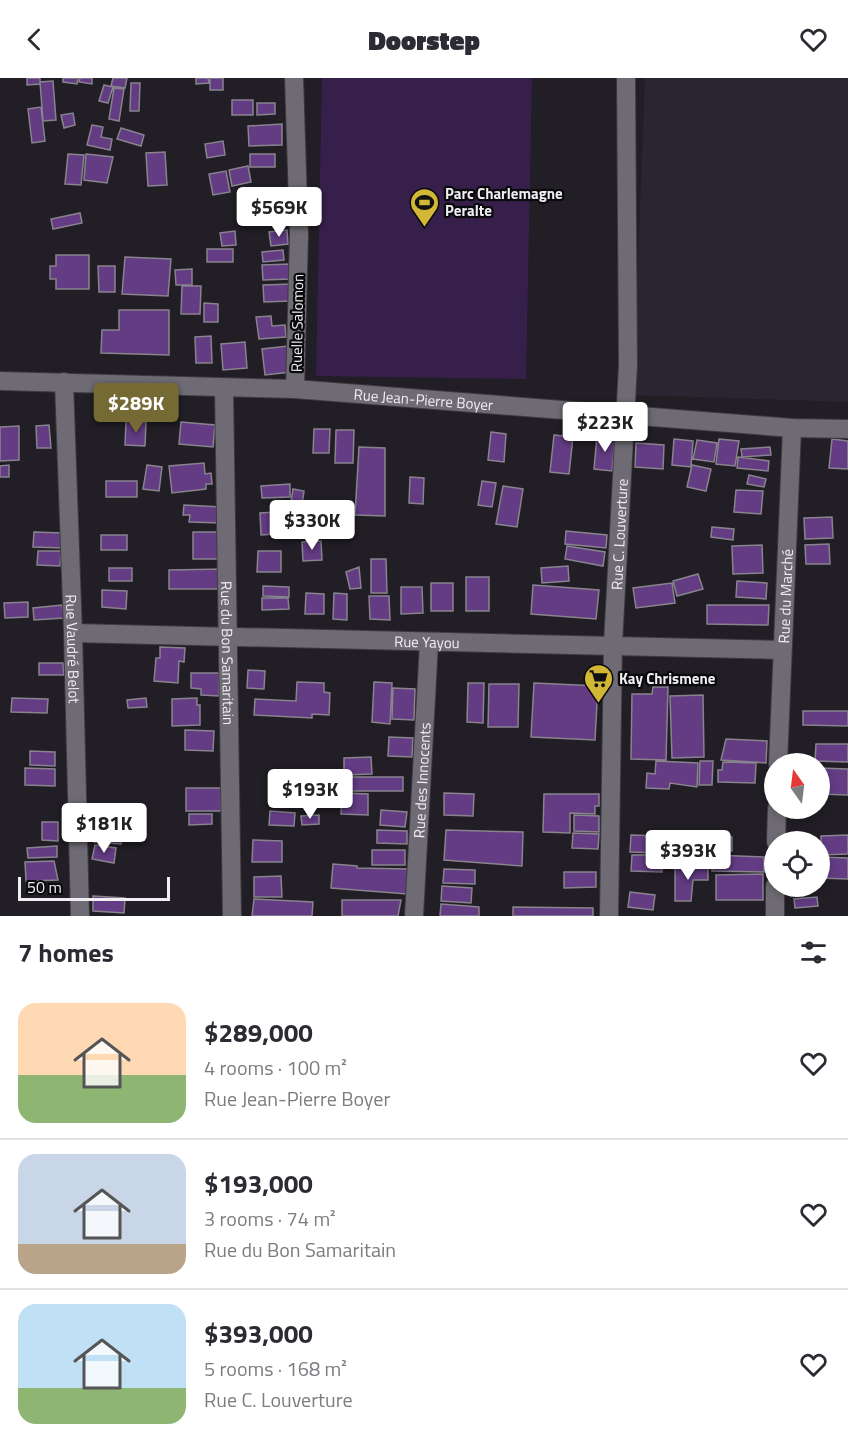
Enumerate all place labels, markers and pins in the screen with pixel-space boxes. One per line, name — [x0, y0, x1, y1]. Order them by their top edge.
place label: Parc Charlemagne Peralte — [445, 182, 563, 222]
sports icon: Parc Charlemagne Peralte — [408, 186, 440, 228]
pin: $569K — [237, 187, 321, 238]
pin: $289K — [94, 383, 178, 434]
pin: $223K — [563, 402, 647, 453]
pin: $330K — [270, 500, 354, 551]
supermarket icon: Kay Chrismene — [582, 662, 614, 704]
place label: Kay Chrismene — [619, 667, 716, 690]
pin: $193K — [268, 769, 352, 820]
pin: $181K — [62, 803, 146, 854]
pin: $393K — [646, 830, 730, 881]

